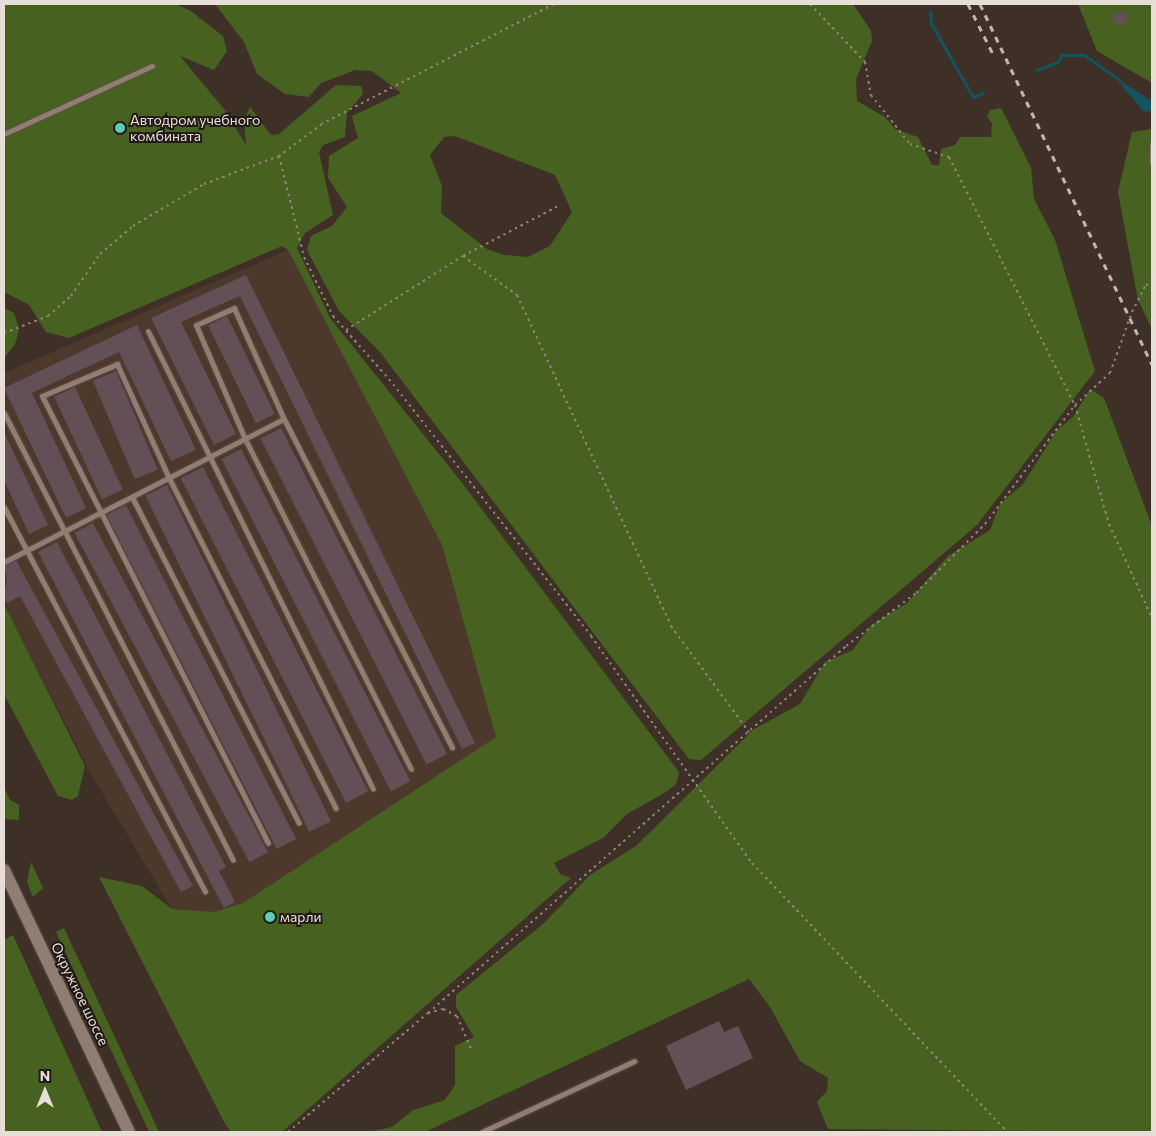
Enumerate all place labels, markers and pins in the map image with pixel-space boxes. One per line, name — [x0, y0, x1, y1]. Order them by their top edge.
place label: Автодром учебного комбината — [130, 112, 260, 144]
marker: Автодром учебного комбината — [114, 122, 126, 134]
place label: марли — [280, 909, 322, 925]
marker: марли — [264, 911, 276, 923]

